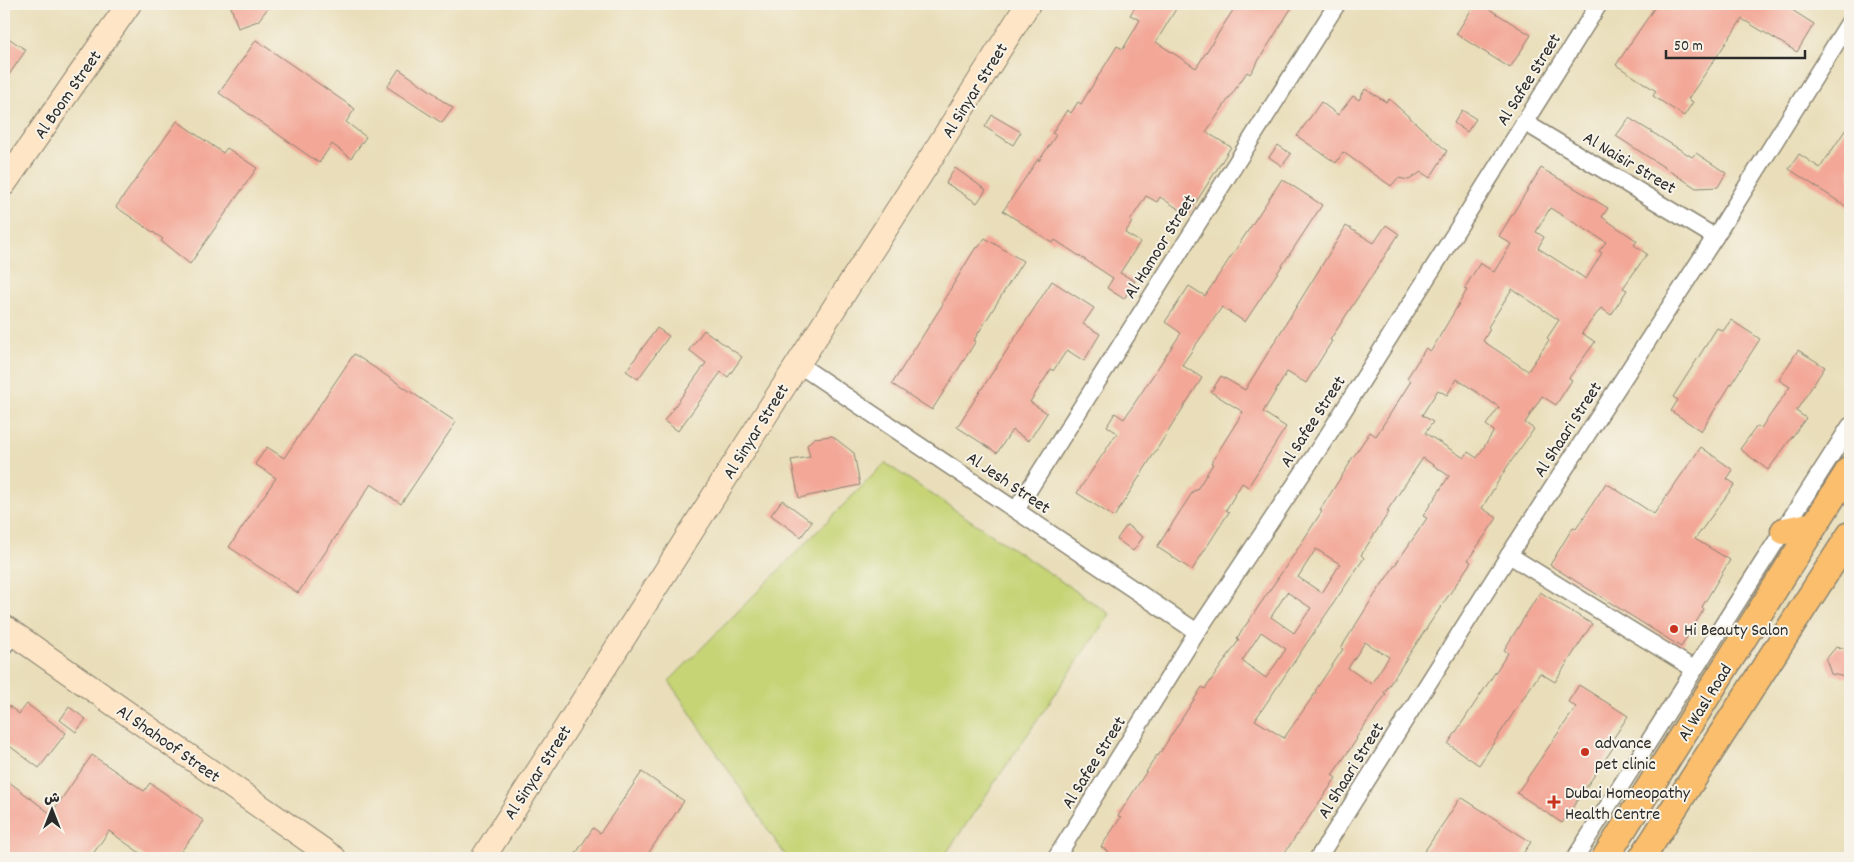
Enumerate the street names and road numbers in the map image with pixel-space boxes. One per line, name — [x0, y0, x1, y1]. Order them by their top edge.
street label: Al Safee Street — [1492, 29, 1569, 131]
street label: Al Sinyar Street — [937, 39, 1016, 144]
street label: Al Boom Street — [29, 46, 109, 145]
street label: Al Naisir Street — [1578, 127, 1680, 202]
street label: Al Hamoor Street — [1119, 190, 1203, 304]
street label: Al Safee Street — [1275, 371, 1353, 473]
street label: Al Shaari Street — [1529, 377, 1609, 483]
street label: Al Sinyar Street — [718, 380, 797, 485]
street label: Al Jesh Street — [961, 447, 1055, 522]
street label: Al Wasl Road — [1673, 660, 1740, 747]
street label: Al Shahoof Street — [111, 700, 225, 790]
street label: Al Safee Street — [1057, 712, 1134, 814]
street label: Al Shaari Street — [1313, 718, 1392, 824]
street label: Al Sinyar Street — [499, 721, 579, 825]

